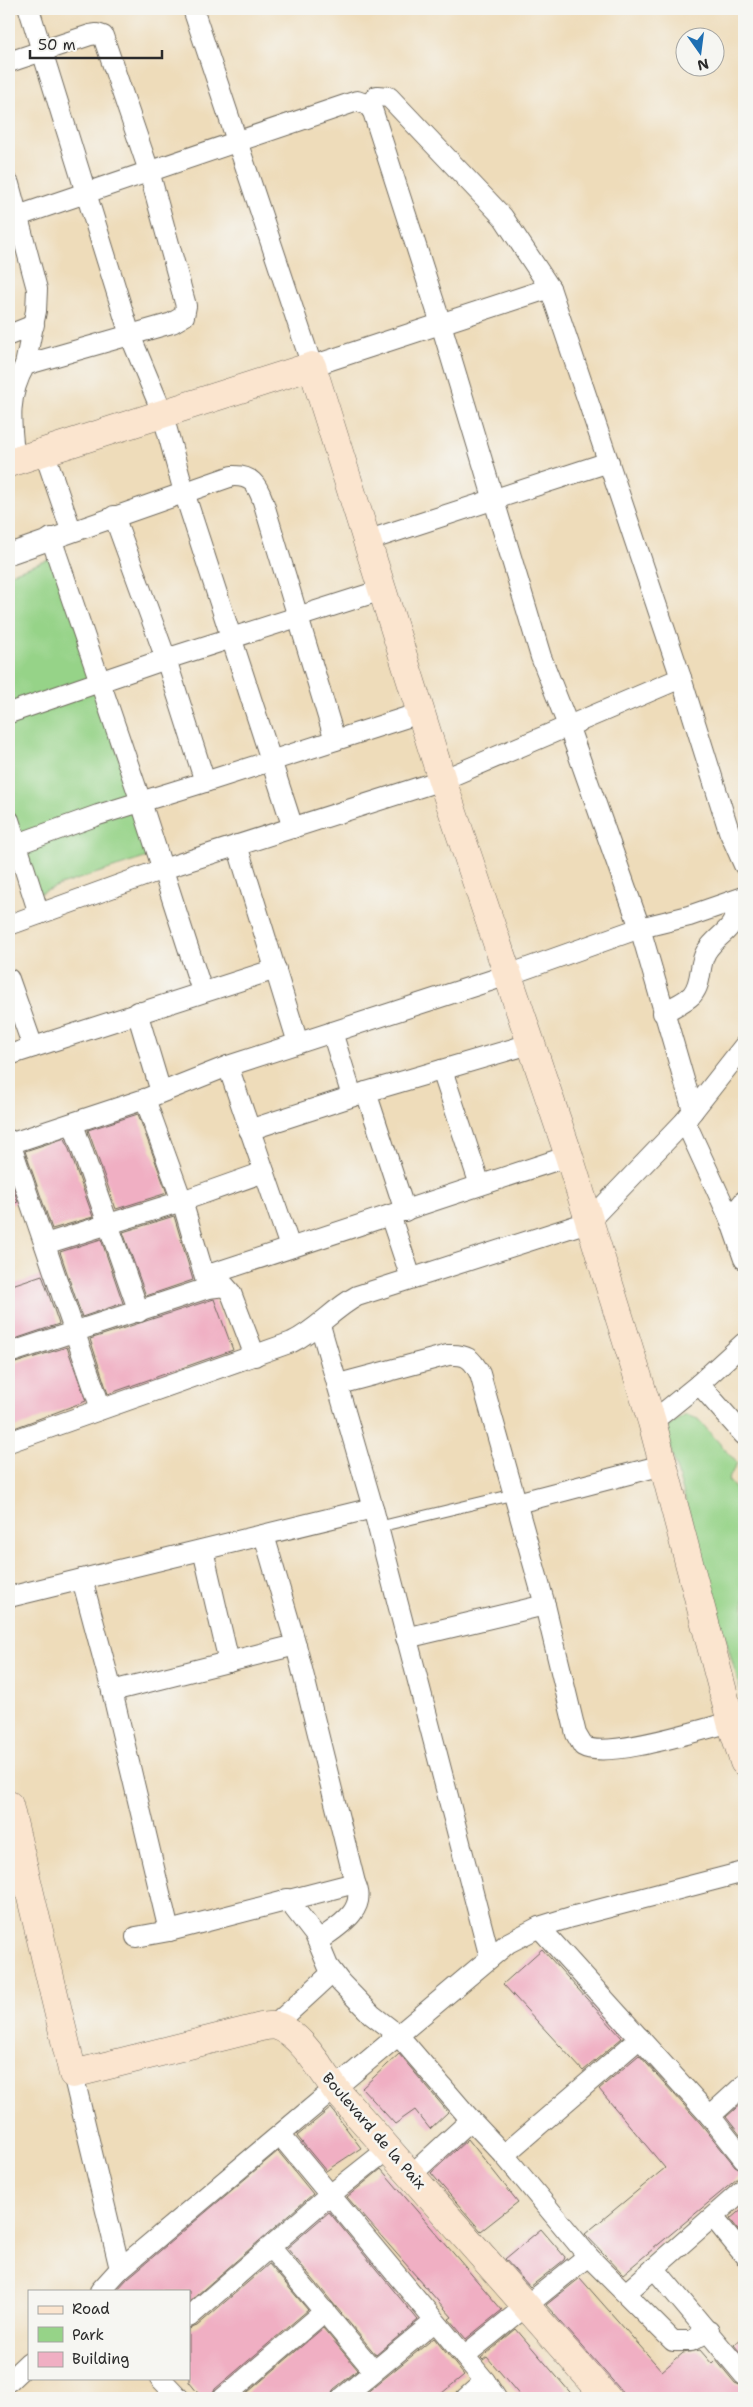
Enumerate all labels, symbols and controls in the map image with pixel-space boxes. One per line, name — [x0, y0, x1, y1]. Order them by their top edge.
scale bar — [30, 28, 162, 60]
north arrow — [676, 28, 726, 78]
text: 50 m — [38, 35, 76, 55]
text: N — [696, 55, 711, 75]
street label: Boulevard de la Paix — [318, 2068, 430, 2194]
legend — [28, 2290, 190, 2380]
text: Road — [72, 2299, 110, 2319]
text: Park — [72, 2325, 104, 2345]
text: Building — [72, 2349, 129, 2369]

